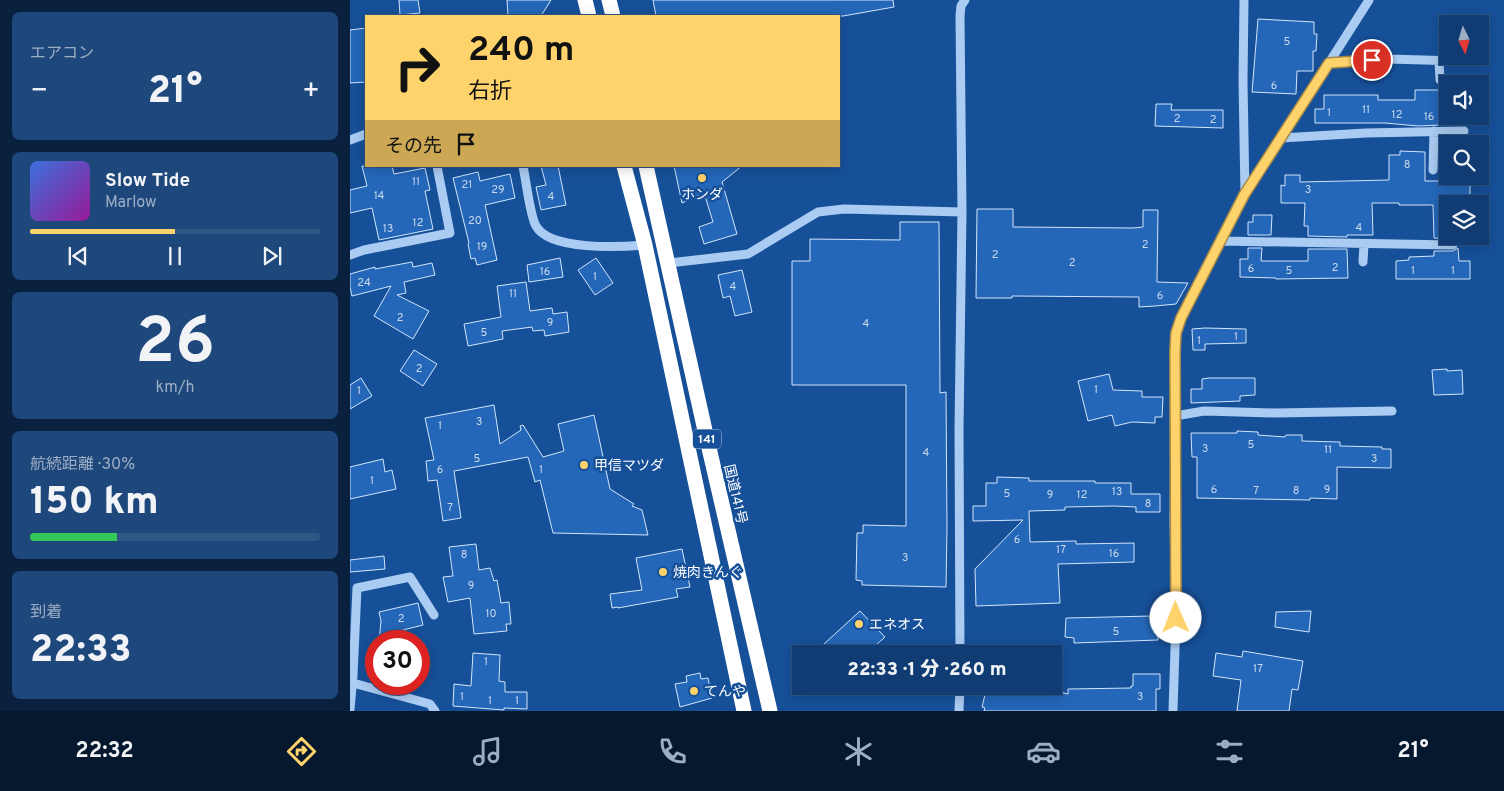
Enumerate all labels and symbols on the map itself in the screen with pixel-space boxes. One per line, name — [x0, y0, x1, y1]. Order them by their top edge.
north arrow — [1439, 15, 1489, 65]
house number: 5 — [1284, 35, 1291, 49]
pin — [1351, 39, 1393, 81]
house number: 6 — [1271, 79, 1277, 93]
house number: 11 — [1362, 103, 1370, 117]
house number: 1 — [1327, 106, 1331, 120]
house number: 12 — [1392, 108, 1402, 122]
house number: 16 — [1424, 110, 1434, 124]
house number: 2 — [1174, 112, 1180, 126]
house number: 2 — [1210, 113, 1216, 127]
house number: 8 — [1404, 158, 1410, 172]
marker: ホンダ — [696, 172, 708, 184]
house number: 11 — [412, 175, 420, 189]
house number: 21 — [462, 178, 472, 192]
house number: 29 — [491, 183, 505, 197]
house number: 3 — [1305, 183, 1311, 197]
place label: ホンダ — [681, 187, 723, 204]
house number: 14 — [374, 189, 385, 203]
house number: 4 — [548, 190, 555, 204]
house number: 20 — [468, 214, 482, 228]
house number: 12 — [413, 216, 423, 230]
house number: 4 — [1356, 221, 1363, 235]
house number: 13 — [383, 222, 393, 236]
house number: 2 — [1142, 238, 1148, 252]
house number: 19 — [477, 240, 487, 254]
house number: 2 — [992, 248, 998, 262]
house number: 2 — [1069, 256, 1075, 270]
house number: 2 — [1332, 261, 1338, 275]
house number: 6 — [1248, 262, 1254, 276]
house number: 5 — [1286, 264, 1293, 278]
house number: 1 — [1411, 264, 1415, 278]
house number: 1 — [1451, 264, 1455, 278]
house number: 16 — [540, 265, 550, 279]
house number: 1 — [593, 270, 597, 284]
house number: 24 — [357, 276, 371, 290]
house number: 4 — [730, 280, 737, 294]
house number: 11 — [509, 287, 517, 301]
house number: 6 — [1157, 289, 1163, 303]
house number: 2 — [397, 311, 403, 325]
house number: 9 — [547, 316, 553, 330]
house number: 4 — [863, 317, 870, 331]
house number: 5 — [481, 326, 488, 340]
house number: 1 — [1234, 330, 1238, 344]
house number: 1 — [1197, 334, 1201, 348]
house number: 2 — [416, 362, 422, 376]
house number: 1 — [1094, 383, 1098, 397]
house number: 1 — [357, 384, 361, 398]
house number: 3 — [476, 415, 482, 429]
house number: 1 — [438, 419, 442, 433]
road number: 141 — [693, 429, 721, 448]
house number: 5 — [1248, 438, 1255, 452]
house number: 3 — [1202, 442, 1208, 456]
house number: 11 — [1324, 443, 1332, 457]
house number: 4 — [923, 446, 930, 460]
house number: 5 — [474, 452, 481, 466]
house number: 3 — [1371, 452, 1377, 466]
place label: 甲信マツダ — [594, 458, 664, 475]
marker: 甲信マツダ — [578, 459, 590, 471]
house number: 6 — [437, 463, 443, 477]
house number: 1 — [539, 463, 543, 477]
street label: 国道141号 — [719, 463, 750, 526]
house number: 1 — [370, 474, 374, 488]
house number: 6 — [1211, 483, 1217, 497]
house number: 9 — [1324, 483, 1330, 497]
house number: 7 — [1253, 484, 1259, 498]
house number: 8 — [1293, 484, 1299, 498]
house number: 13 — [1112, 485, 1122, 499]
house number: 5 — [1004, 487, 1011, 501]
house number: 9 — [1047, 488, 1053, 502]
house number: 12 — [1077, 488, 1087, 502]
house number: 8 — [1145, 497, 1151, 511]
house number: 7 — [447, 501, 453, 515]
house number: 6 — [1014, 533, 1020, 547]
house number: 17 — [1056, 543, 1066, 557]
house number: 16 — [1109, 547, 1119, 561]
house number: 8 — [461, 548, 467, 562]
house number: 3 — [902, 551, 908, 565]
place label: 焼肉きんぐ — [673, 565, 743, 582]
marker: 焼肉きんぐ — [657, 566, 669, 578]
house number: 9 — [468, 579, 474, 593]
position arrow — [1149, 591, 1201, 643]
house number: 10 — [485, 607, 497, 621]
house number: 2 — [398, 612, 404, 626]
place label: エネオス — [869, 617, 925, 634]
marker: エネオス — [853, 618, 865, 630]
house number: 5 — [1113, 625, 1120, 639]
speed limit sign: 30 — [365, 630, 430, 695]
house number: 1 — [484, 655, 488, 669]
house number: 17 — [1253, 662, 1263, 676]
place label: てんや — [704, 684, 746, 701]
marker: てんや — [688, 685, 700, 697]
house number: 1 — [460, 690, 464, 704]
house number: 3 — [1137, 690, 1143, 704]
house number: 1 — [488, 694, 492, 708]
house number: 1 — [515, 694, 519, 708]

